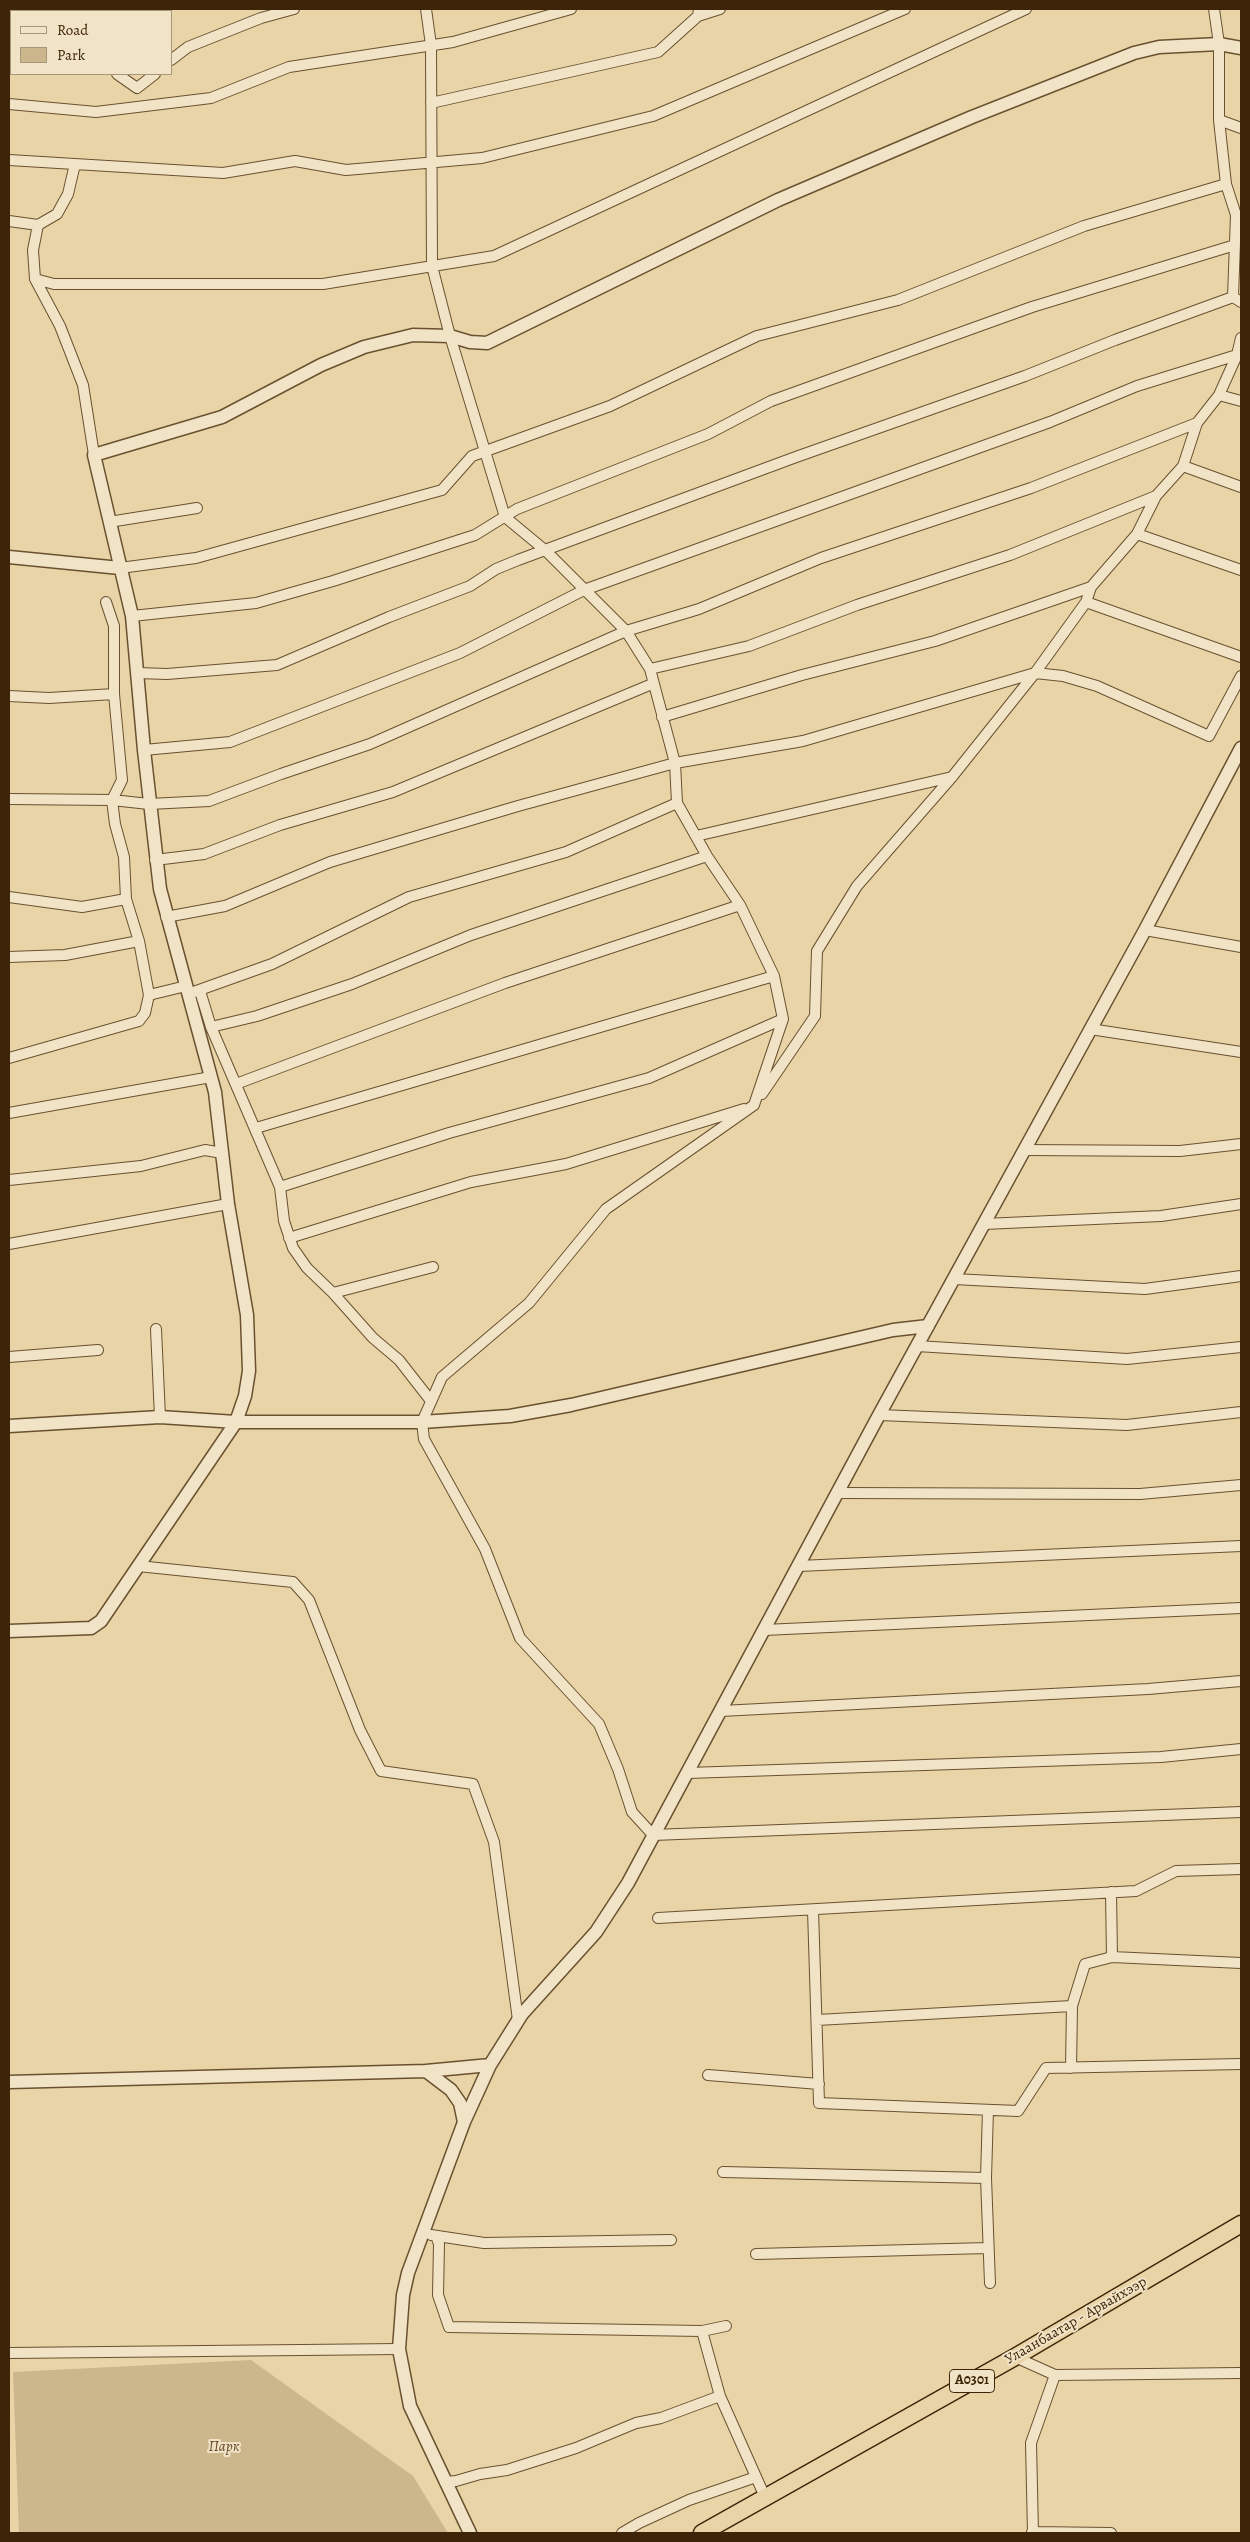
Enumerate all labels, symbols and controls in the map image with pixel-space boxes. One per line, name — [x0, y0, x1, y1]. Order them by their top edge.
legend — [10, 10, 172, 75]
text: Road — [57, 20, 88, 40]
text: Park — [57, 45, 85, 65]
street label: Улаанбаатар - Арвайхээр — [1002, 2273, 1150, 2369]
road number: A0301 — [950, 2370, 994, 2392]
park label: Парк — [209, 2438, 239, 2456]

